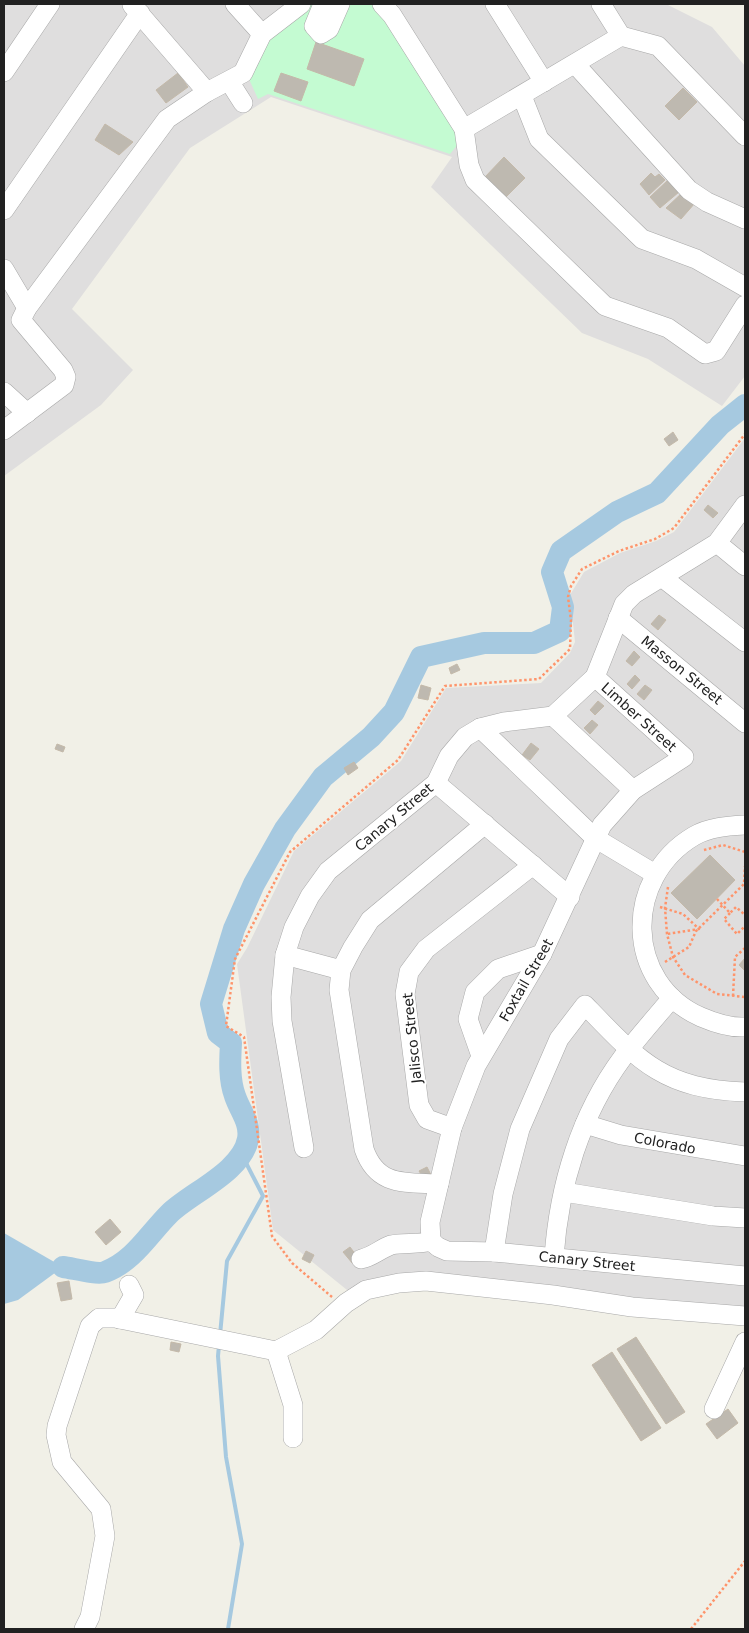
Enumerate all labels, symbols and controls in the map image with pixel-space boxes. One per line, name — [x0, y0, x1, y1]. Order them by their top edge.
street label: Masson Street — [638, 632, 726, 708]
street label: Limber Street — [598, 679, 680, 755]
street label: Canary Street — [352, 779, 437, 854]
street label: Foxtail Street — [496, 935, 556, 1024]
street label: Jalisco Street — [399, 991, 425, 1085]
street label: Colorado — [633, 1129, 697, 1157]
street label: Canary Street — [538, 1248, 636, 1274]

